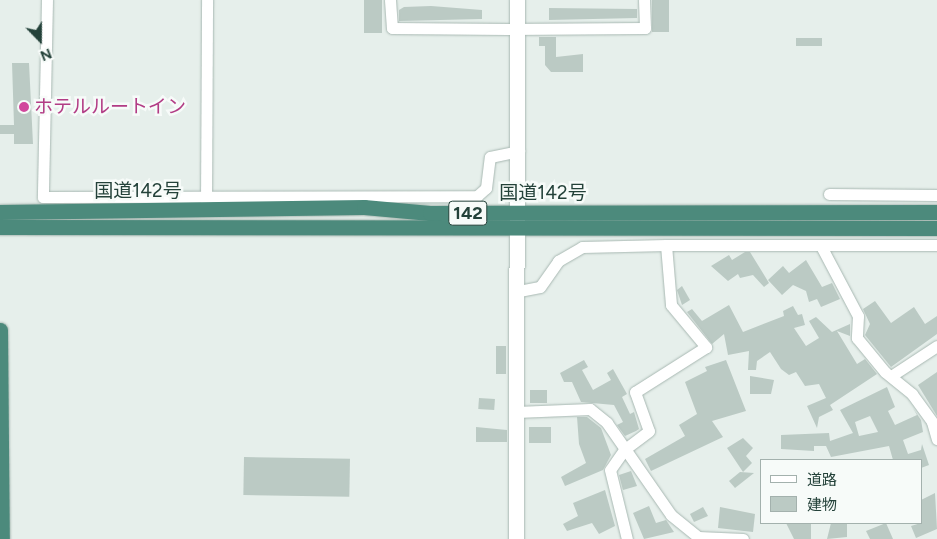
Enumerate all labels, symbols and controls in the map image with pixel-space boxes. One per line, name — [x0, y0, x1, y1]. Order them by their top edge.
north arrow — [15, 15, 65, 65]
text: N — [38, 44, 54, 64]
place label: ホテルルートイン — [34, 96, 186, 118]
marker: ホテルルートイン — [18, 101, 30, 113]
street label: 国道142号 — [94, 180, 182, 202]
street label: 国道142号 — [499, 182, 587, 204]
road number: 142 — [448, 198, 488, 228]
legend — [760, 459, 922, 524]
text: 道路 — [807, 471, 837, 489]
text: 建物 — [807, 496, 837, 514]

